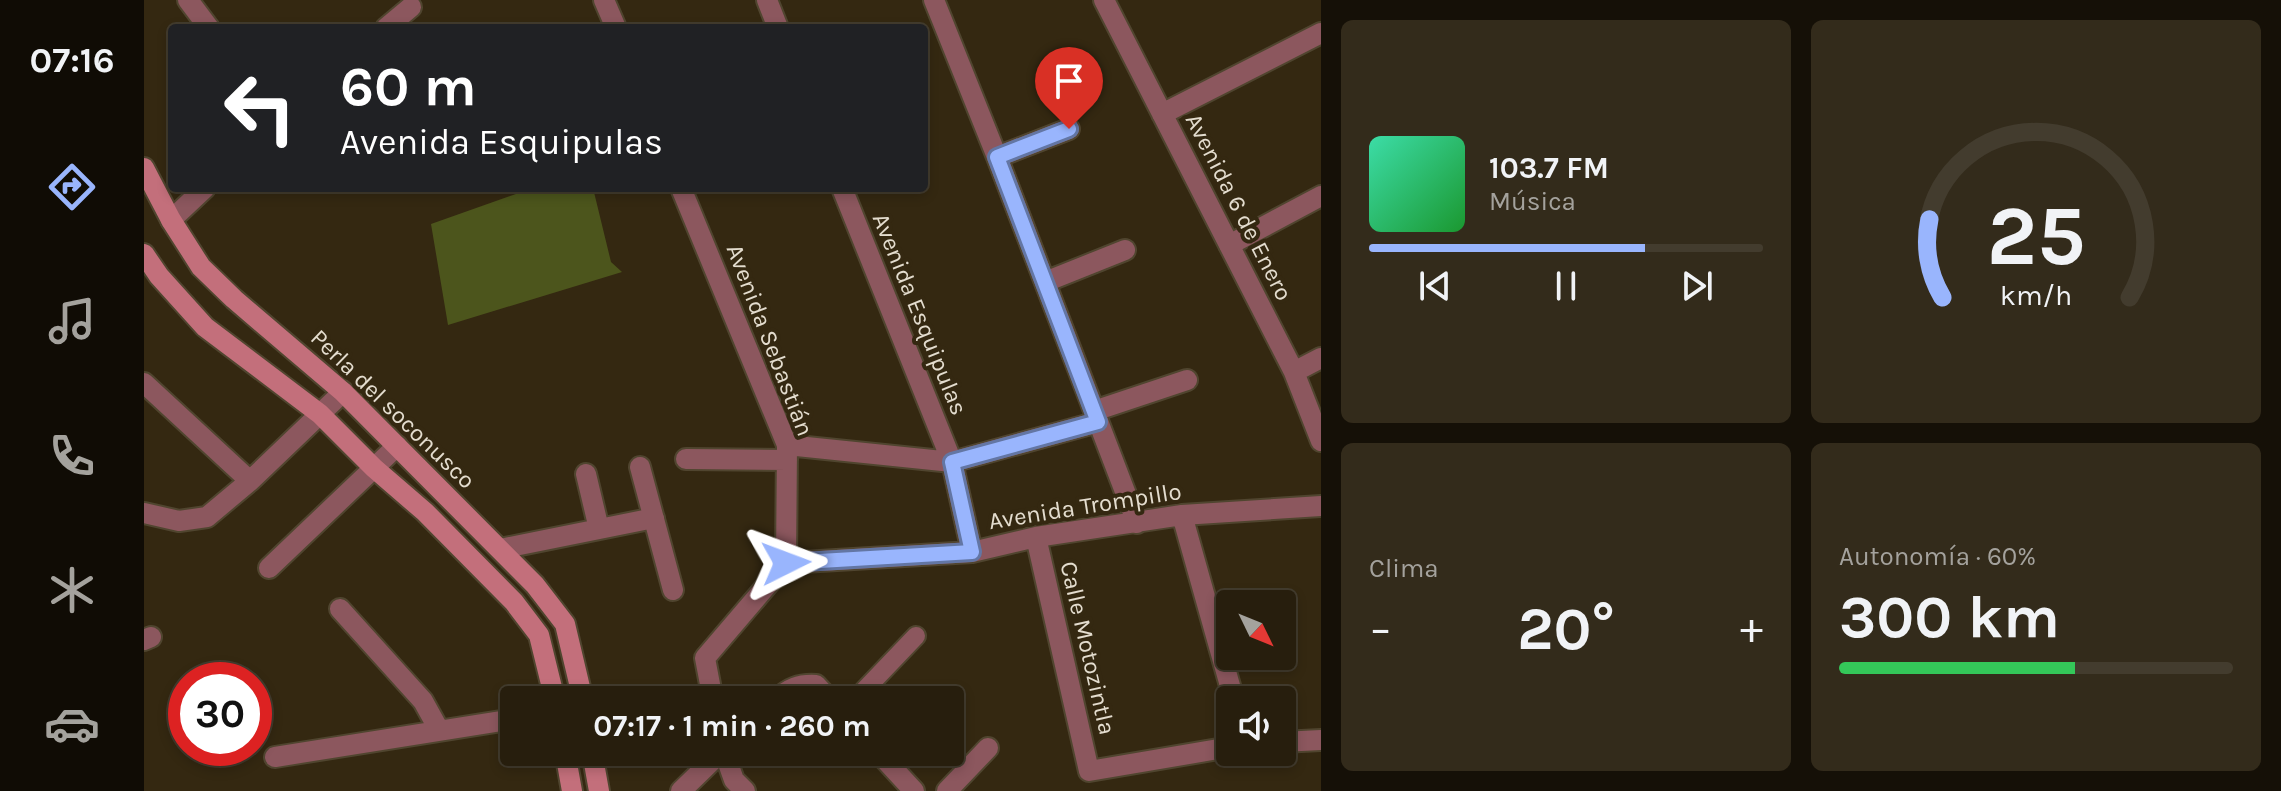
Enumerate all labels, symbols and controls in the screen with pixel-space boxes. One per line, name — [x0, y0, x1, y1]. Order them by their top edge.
text: 07:16 — [29, 39, 115, 81]
pin — [1035, 47, 1103, 129]
text: 60 m — [340, 54, 477, 119]
icon: left — [208, 56, 312, 160]
icon: arrive — [1047, 59, 1091, 103]
street label: Avenida 6 de Enero — [1180, 109, 1298, 305]
text: Avenida Esquipulas — [340, 121, 663, 163]
text: 103.7 FM — [1489, 150, 1609, 186]
icon: directions — [44, 159, 100, 215]
text: Música — [1489, 186, 1576, 217]
text: 25 — [1987, 187, 2085, 284]
street label: Avenida Esquipulas — [867, 209, 973, 419]
street label: Avenida Sebastián — [721, 240, 819, 440]
icon: previous — [1413, 264, 1457, 308]
icon: pause — [1544, 264, 1588, 308]
icon: next — [1675, 264, 1719, 308]
text: km/h — [2000, 279, 2072, 312]
icon: music — [44, 293, 100, 349]
street label: Perla del soconusco — [305, 323, 481, 495]
icon: phone — [44, 428, 100, 484]
street label: Avenida Trompillo — [987, 477, 1183, 535]
position arrow — [744, 521, 828, 605]
text: Autonomía · 60% — [1839, 541, 2036, 572]
text: Clima — [1369, 553, 1439, 584]
street label: Calle Motozintla — [1054, 559, 1122, 737]
icon: climate — [44, 562, 100, 618]
text: 300 km — [1839, 582, 2060, 652]
north arrow — [1216, 590, 1296, 670]
map controls — [1216, 590, 1296, 766]
text: 20° — [1517, 594, 1615, 664]
text: − — [1369, 603, 1392, 654]
text: + — [1740, 603, 1763, 654]
speed limit sign: 30 — [168, 662, 272, 766]
button: sound — [1216, 686, 1296, 766]
icon: car — [44, 696, 100, 752]
text: 07:17 · 1 min · 260 m — [593, 708, 871, 744]

